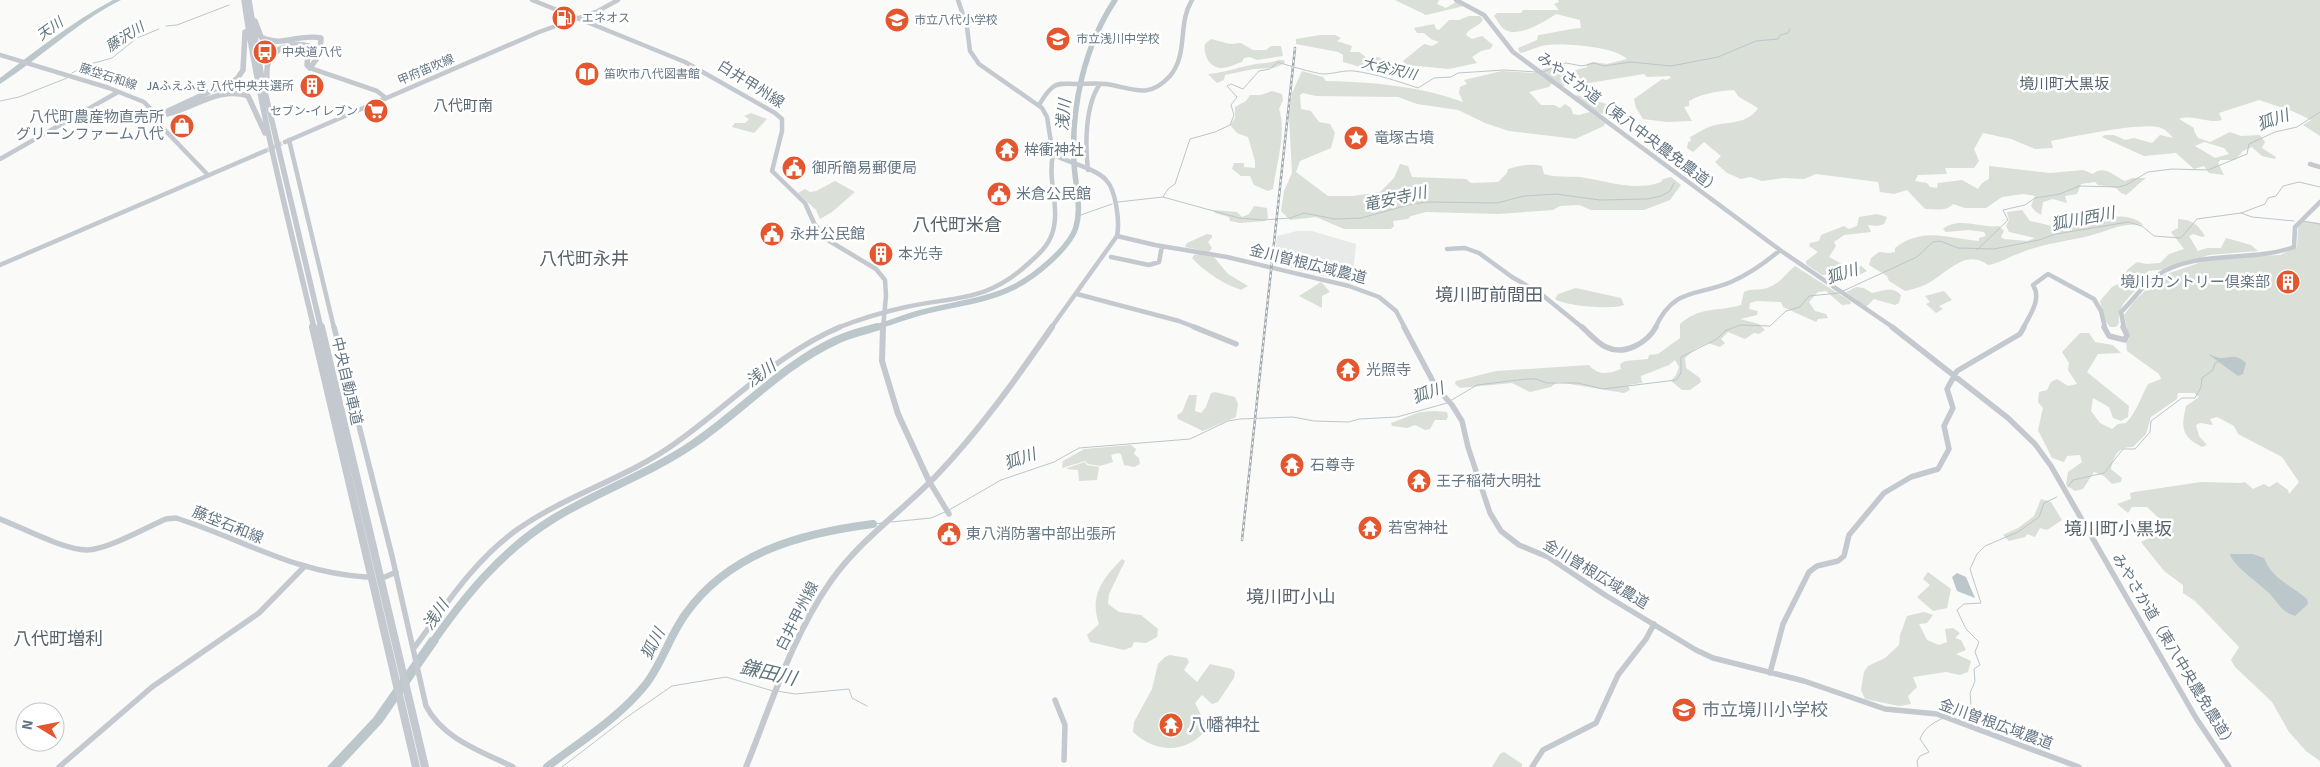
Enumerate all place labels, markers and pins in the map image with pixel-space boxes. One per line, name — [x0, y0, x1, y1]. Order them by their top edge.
fuel station icon: エネオス — [551, 5, 577, 31]
school or university icon: 市立八代小学校 — [884, 7, 910, 33]
place label: エネオス — [582, 11, 630, 26]
place label: 市立八代小学校 — [914, 13, 998, 28]
school or university icon: 市立浅川中学校 — [1045, 26, 1071, 52]
place label: 市立浅川中学校 — [1076, 32, 1160, 47]
bus stop icon: 中央道八代 — [252, 39, 278, 65]
place label: 中央道八代 — [282, 45, 342, 60]
library icon: 笛吹市八代図書館 — [574, 61, 600, 87]
place label: 笛吹市八代図書館 — [604, 67, 700, 82]
building icon: JAふえふき 八代中央共選所 — [299, 73, 325, 99]
place label: JAふえふき 八代中央共選所 — [147, 79, 294, 94]
supermarket icon: セブン-イレブン — [363, 98, 389, 124]
place label: セブン-イレブン — [270, 104, 358, 119]
place label: 八代町農産物直売所 グリーンファーム八代 — [16, 108, 164, 143]
shop icon: 八代町農産物直売所 グリーンファーム八代 — [169, 113, 195, 139]
place icon: 竜塚古墳 — [1343, 125, 1369, 151]
place label: 竜塚古墳 — [1374, 129, 1434, 147]
temple icon: 桙衝神社 — [994, 137, 1020, 163]
place label: 桙衝神社 — [1024, 141, 1084, 159]
public building icon: 御所簡易郵便局 — [781, 155, 807, 181]
place label: 御所簡易郵便局 — [812, 159, 917, 177]
public building icon: 米倉公民館 — [986, 181, 1012, 207]
place label: 米倉公民館 — [1016, 185, 1091, 203]
public building icon: 永井公民館 — [759, 221, 785, 247]
place label: 永井公民館 — [790, 225, 865, 243]
building icon: 本光寺 — [868, 241, 894, 267]
place label: 本光寺 — [898, 245, 943, 263]
building icon: 境川カントリー倶楽部 — [2275, 269, 2301, 295]
place label: 境川カントリー倶楽部 — [2120, 273, 2270, 291]
temple icon: 光照寺 — [1335, 357, 1361, 383]
place label: 光照寺 — [1366, 361, 1411, 379]
temple icon: 石尊寺 — [1279, 452, 1305, 478]
place label: 石尊寺 — [1310, 456, 1355, 474]
temple icon: 王子稲荷大明社 — [1406, 468, 1432, 494]
place label: 王子稲荷大明社 — [1436, 472, 1541, 490]
temple icon: 若宮神社 — [1357, 515, 1383, 541]
place label: 若宮神社 — [1388, 519, 1448, 537]
public building icon: 東八消防署中部出張所 — [936, 521, 962, 547]
place label: 東八消防署中部出張所 — [966, 525, 1116, 543]
school or university icon: 市立境川小学校 — [1671, 697, 1697, 723]
place label: 市立境川小学校 — [1702, 699, 1828, 721]
temple icon: 八幡神社 — [1158, 712, 1184, 738]
place label: 八幡神社 — [1188, 714, 1260, 736]

